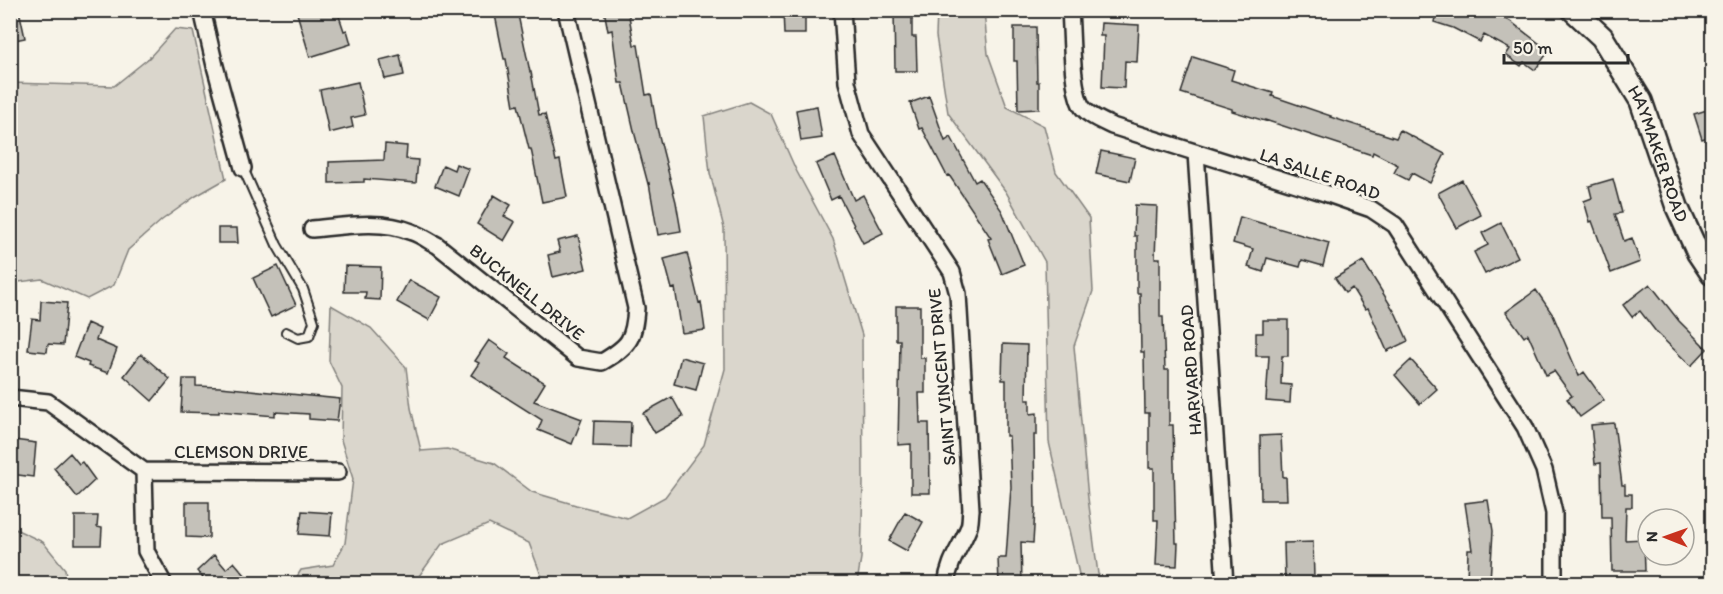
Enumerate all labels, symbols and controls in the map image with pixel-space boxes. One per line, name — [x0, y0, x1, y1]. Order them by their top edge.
scale bar — [1504, 27, 1628, 65]
text: 50 m — [1513, 37, 1553, 59]
street label: HAYMAKER ROAD — [1623, 81, 1694, 226]
street label: LA SALLE ROAD — [1257, 143, 1383, 205]
street label: BUCKNELL DRIVE — [465, 239, 589, 345]
street label: SAINT VINCENT DRIVE — [923, 287, 961, 467]
street label: HARVARD ROAD — [1175, 304, 1207, 436]
street label: CLEMSON DRIVE — [174, 441, 308, 463]
north arrow — [1636, 507, 1696, 567]
text: N — [1642, 531, 1661, 542]

